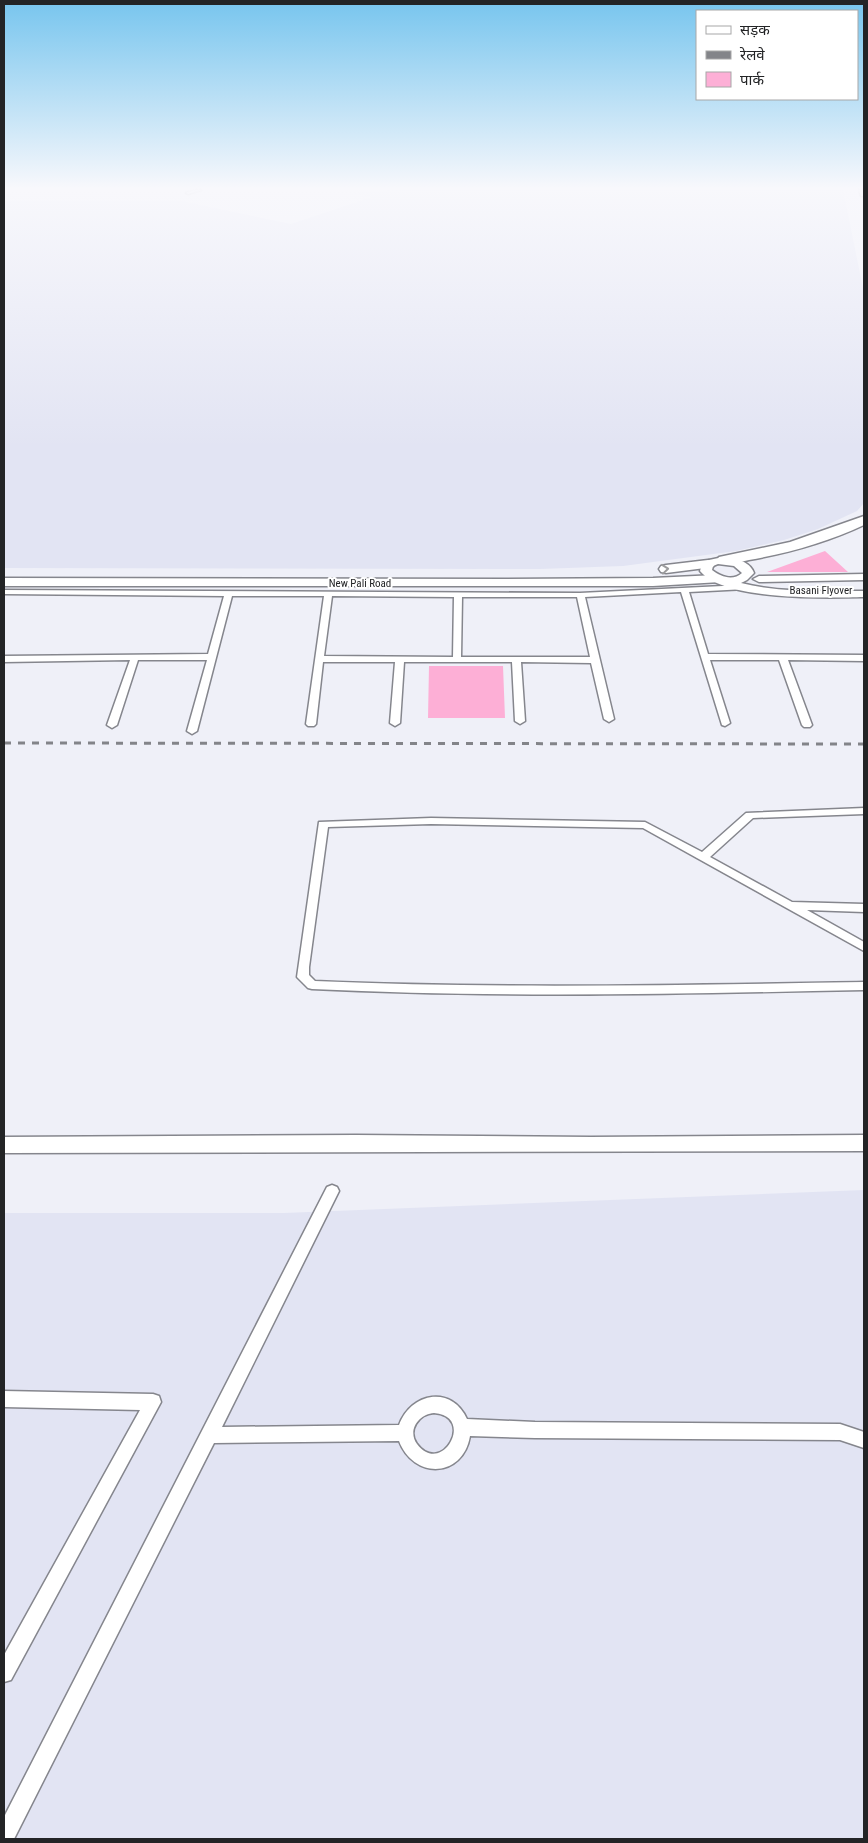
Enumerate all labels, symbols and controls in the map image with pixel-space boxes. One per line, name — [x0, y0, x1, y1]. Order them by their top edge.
legend — [696, 10, 858, 100]
text: सड़क — [740, 21, 770, 39]
text: रेलवे — [739, 46, 765, 64]
text: पार्क — [740, 71, 764, 89]
one-way arrow — [661, 564, 669, 575]
street label: New Pali Road — [329, 577, 391, 590]
street label: Basani Flyover — [790, 584, 853, 597]

